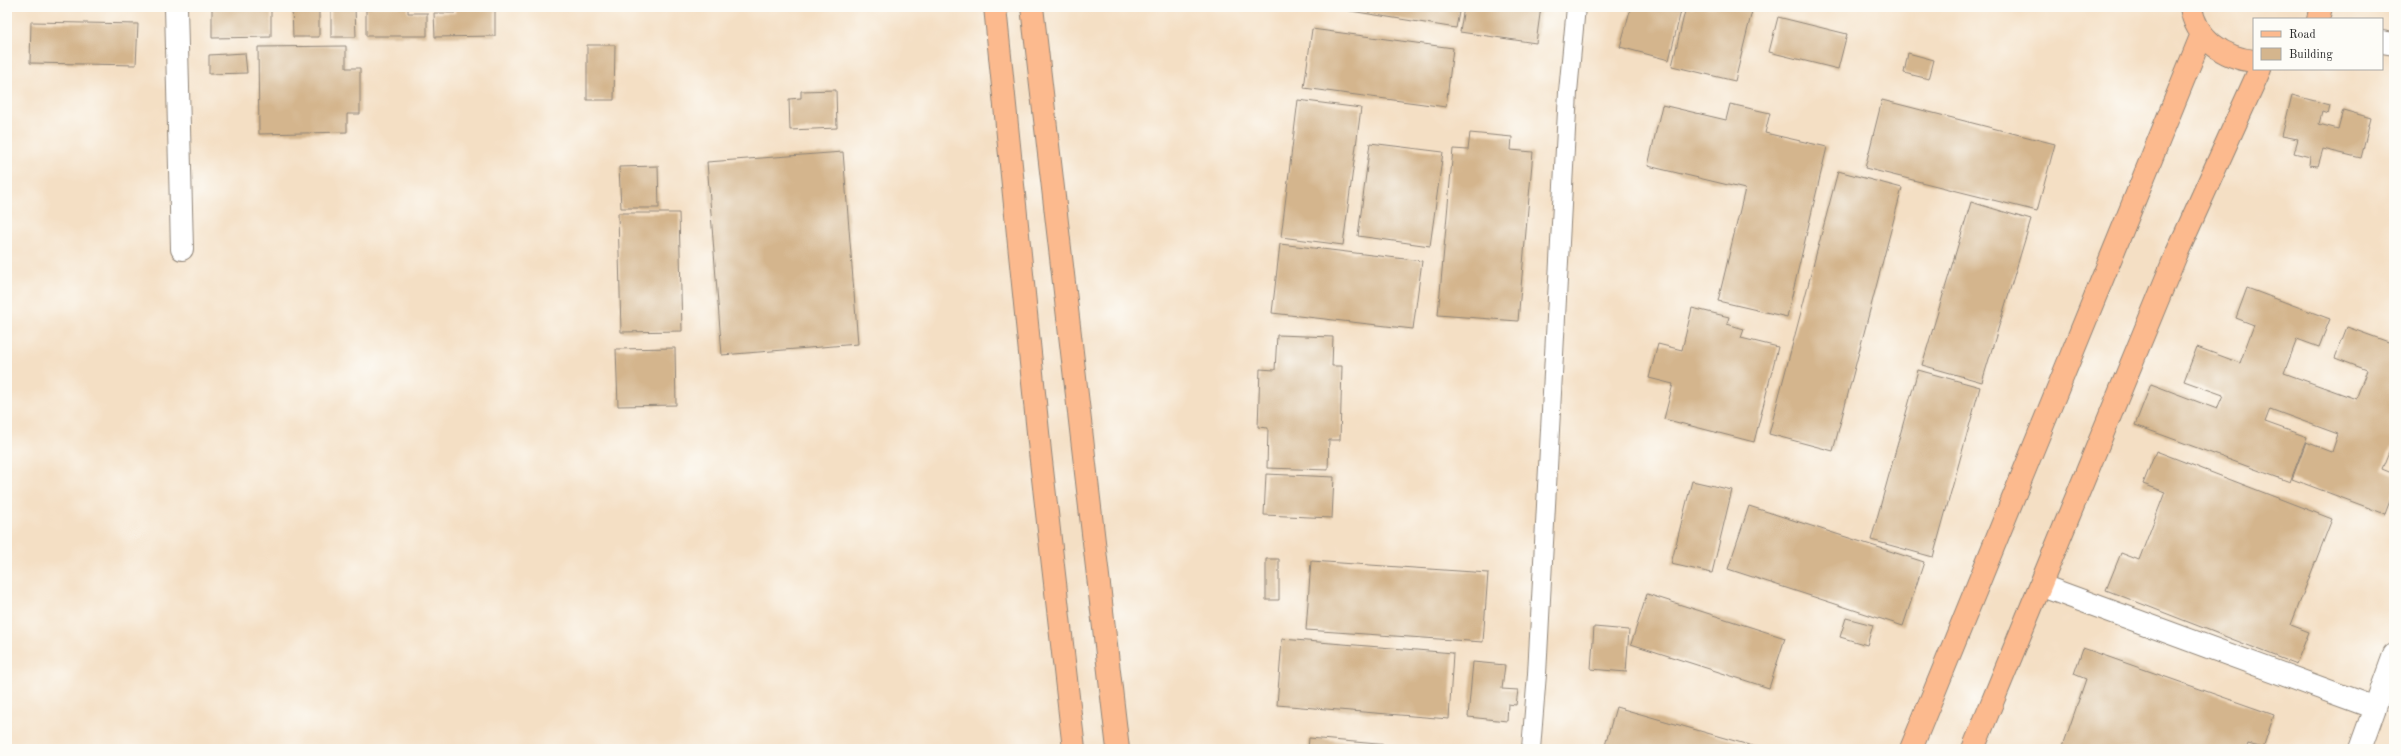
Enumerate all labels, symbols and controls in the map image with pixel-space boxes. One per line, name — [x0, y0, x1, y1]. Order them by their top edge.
legend — [2253, 18, 2383, 70]
text: Road — [2289, 29, 2316, 41]
text: Building — [2289, 49, 2333, 61]

